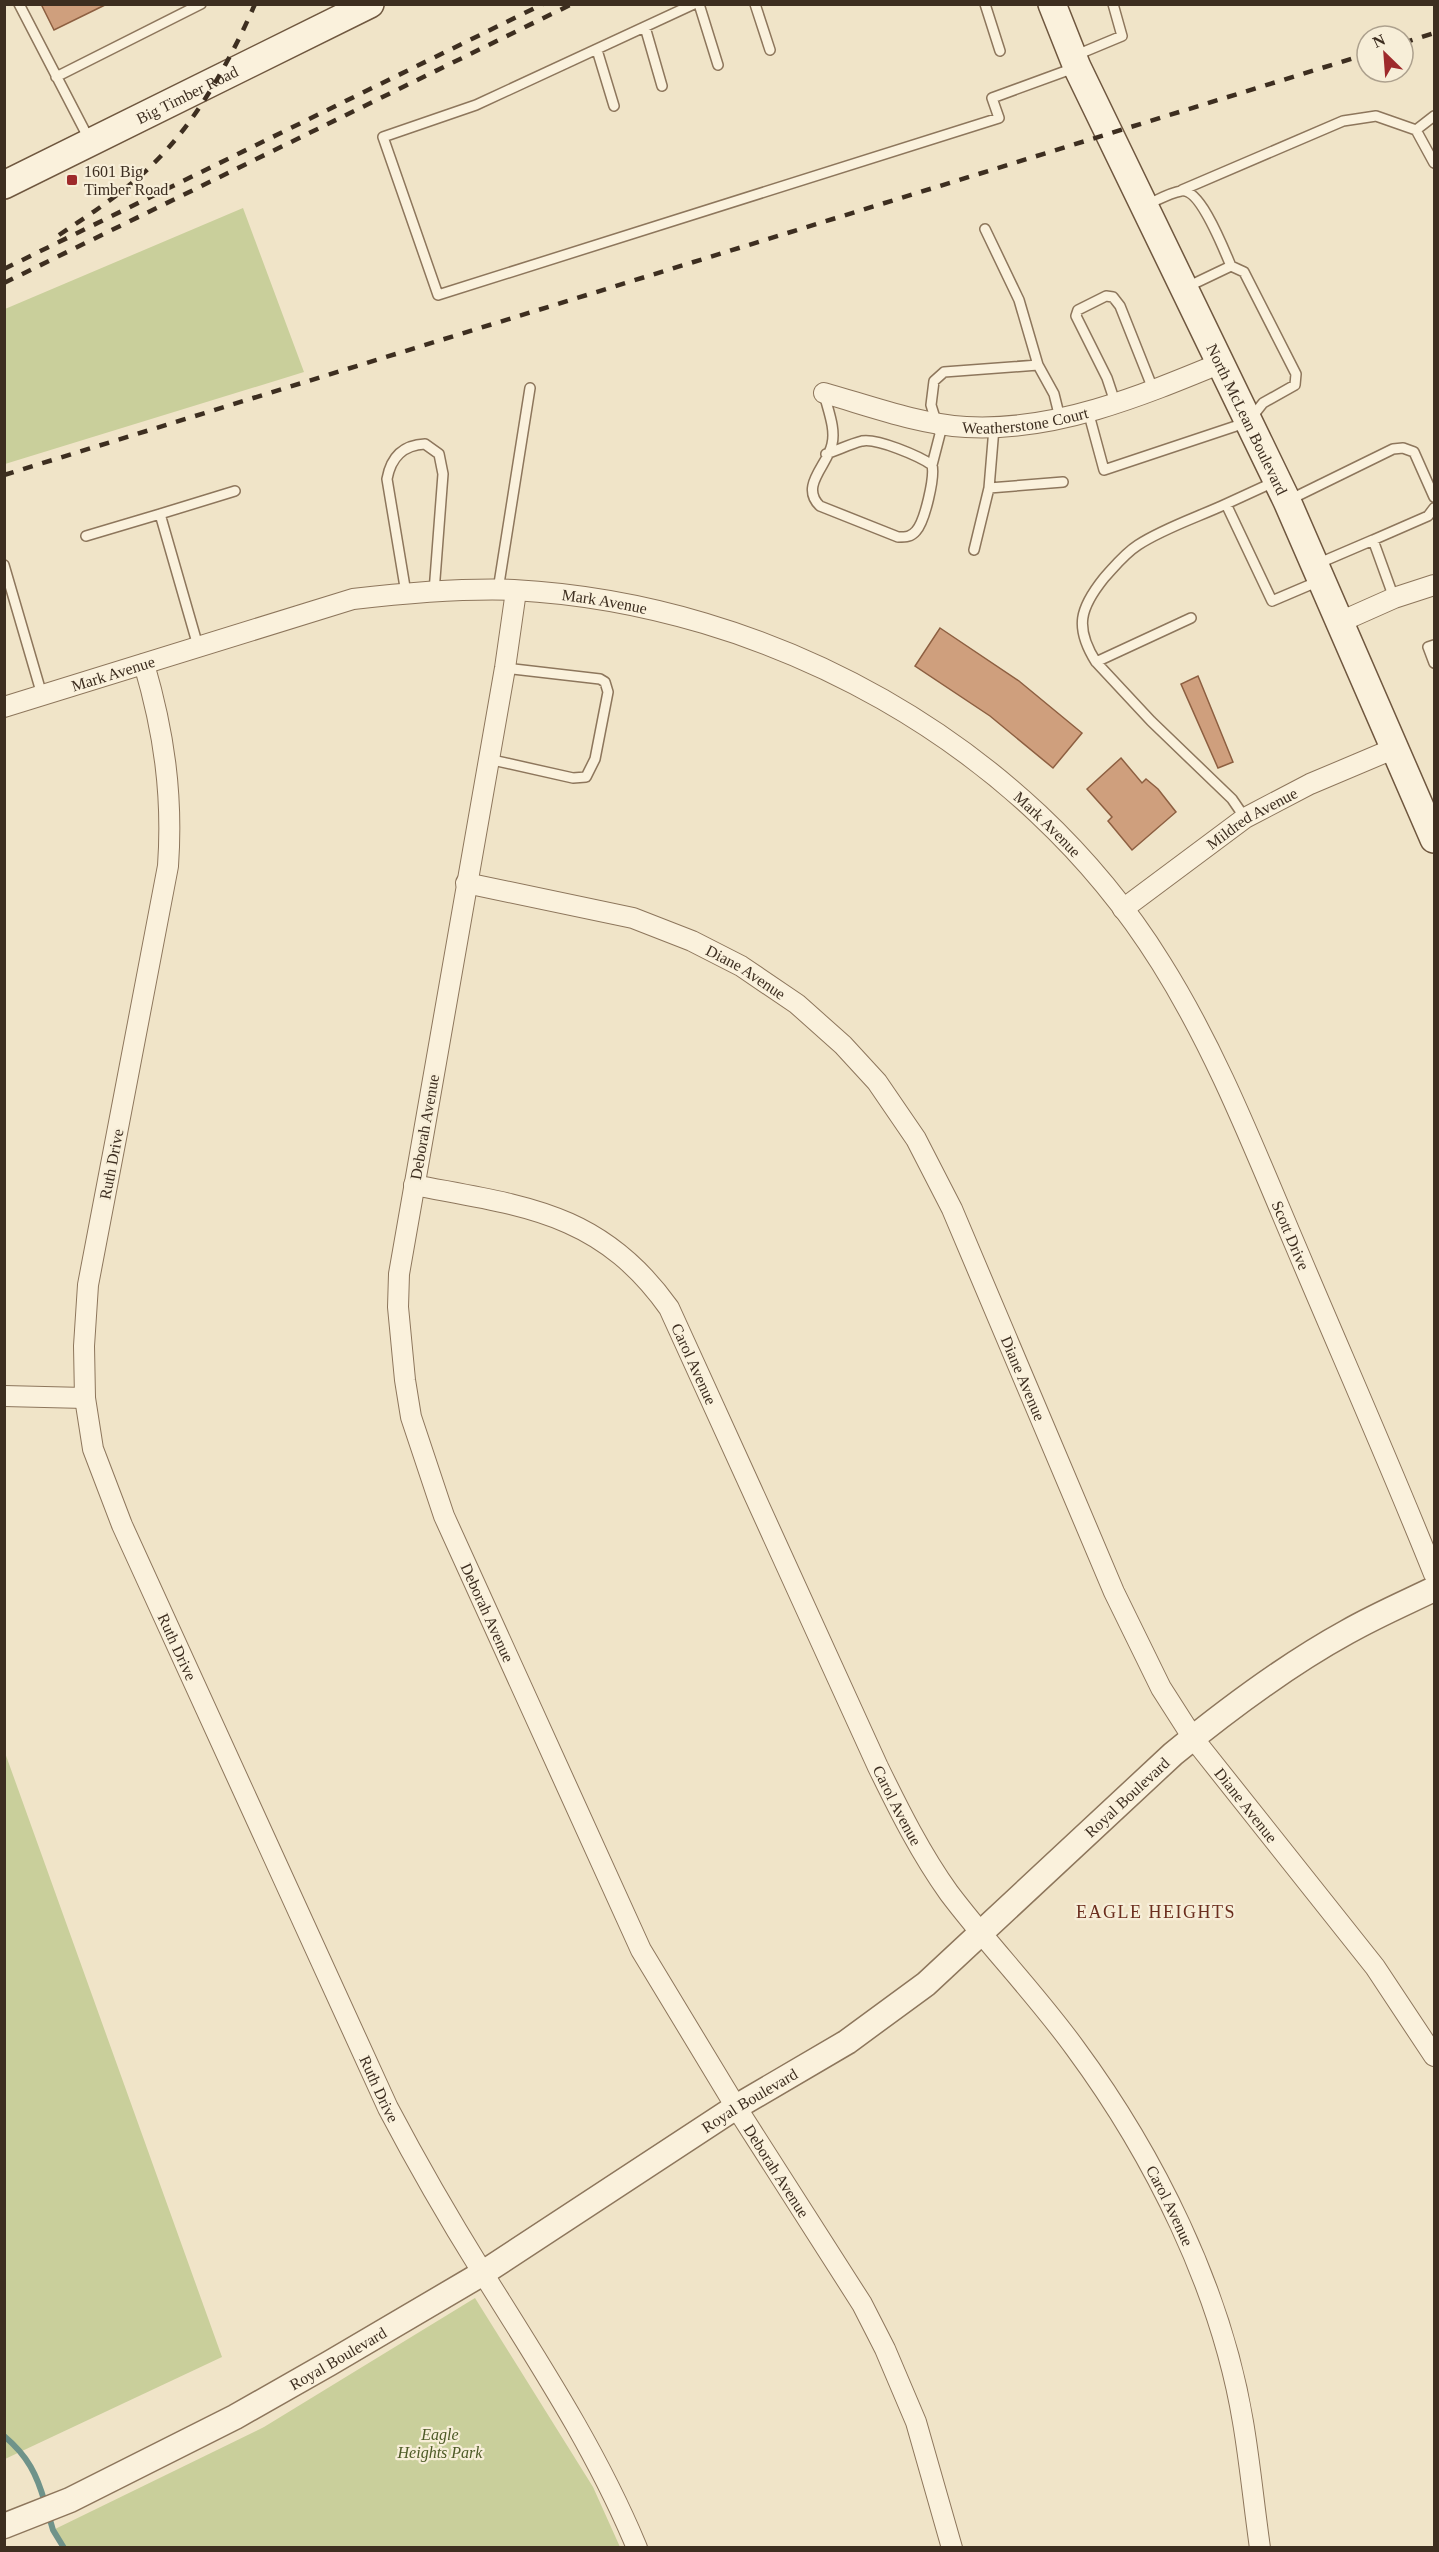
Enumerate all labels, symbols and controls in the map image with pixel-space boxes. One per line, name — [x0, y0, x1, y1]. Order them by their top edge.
north arrow — [1355, 24, 1415, 84]
text: N — [1370, 31, 1388, 51]
street label: Big Timber Road — [133, 63, 241, 127]
place label: 1601 Big Timber Road — [84, 163, 168, 198]
marker: 1601 Big Timber Road — [65, 173, 79, 187]
street label: North McLean Boulevard — [1203, 341, 1291, 498]
street label: Weatherstone Court — [962, 404, 1091, 437]
street label: Mark Avenue — [561, 586, 649, 617]
street label: Mark Avenue — [69, 653, 157, 695]
street label: Mildred Avenue — [1203, 784, 1300, 853]
street label: Mark Avenue — [1010, 788, 1084, 860]
street label: Diane Avenue — [703, 942, 789, 1003]
street label: Deborah Avenue — [407, 1073, 442, 1181]
street label: Ruth Drive — [96, 1127, 127, 1201]
street label: Scott Drive — [1268, 1198, 1313, 1273]
street label: Carol Avenue — [668, 1321, 720, 1407]
street label: Diane Avenue — [998, 1334, 1048, 1423]
street label: Deborah Avenue — [457, 1560, 517, 1665]
street label: Ruth Drive — [154, 1611, 200, 1683]
street label: Royal Boulevard — [1081, 1754, 1173, 1841]
street label: Carol Avenue — [870, 1763, 925, 1848]
street label: Diane Avenue — [1211, 1765, 1281, 1846]
district label: EAGLE HEIGHTS — [1076, 1902, 1236, 1922]
street label: Ruth Drive — [356, 2053, 402, 2125]
street label: Royal Boulevard — [699, 2065, 800, 2136]
street label: Deborah Avenue — [740, 2121, 812, 2221]
street label: Carol Avenue — [1143, 2163, 1197, 2248]
street label: Royal Boulevard — [287, 2324, 389, 2393]
park label: Eagle Heights Park — [397, 2426, 483, 2462]

